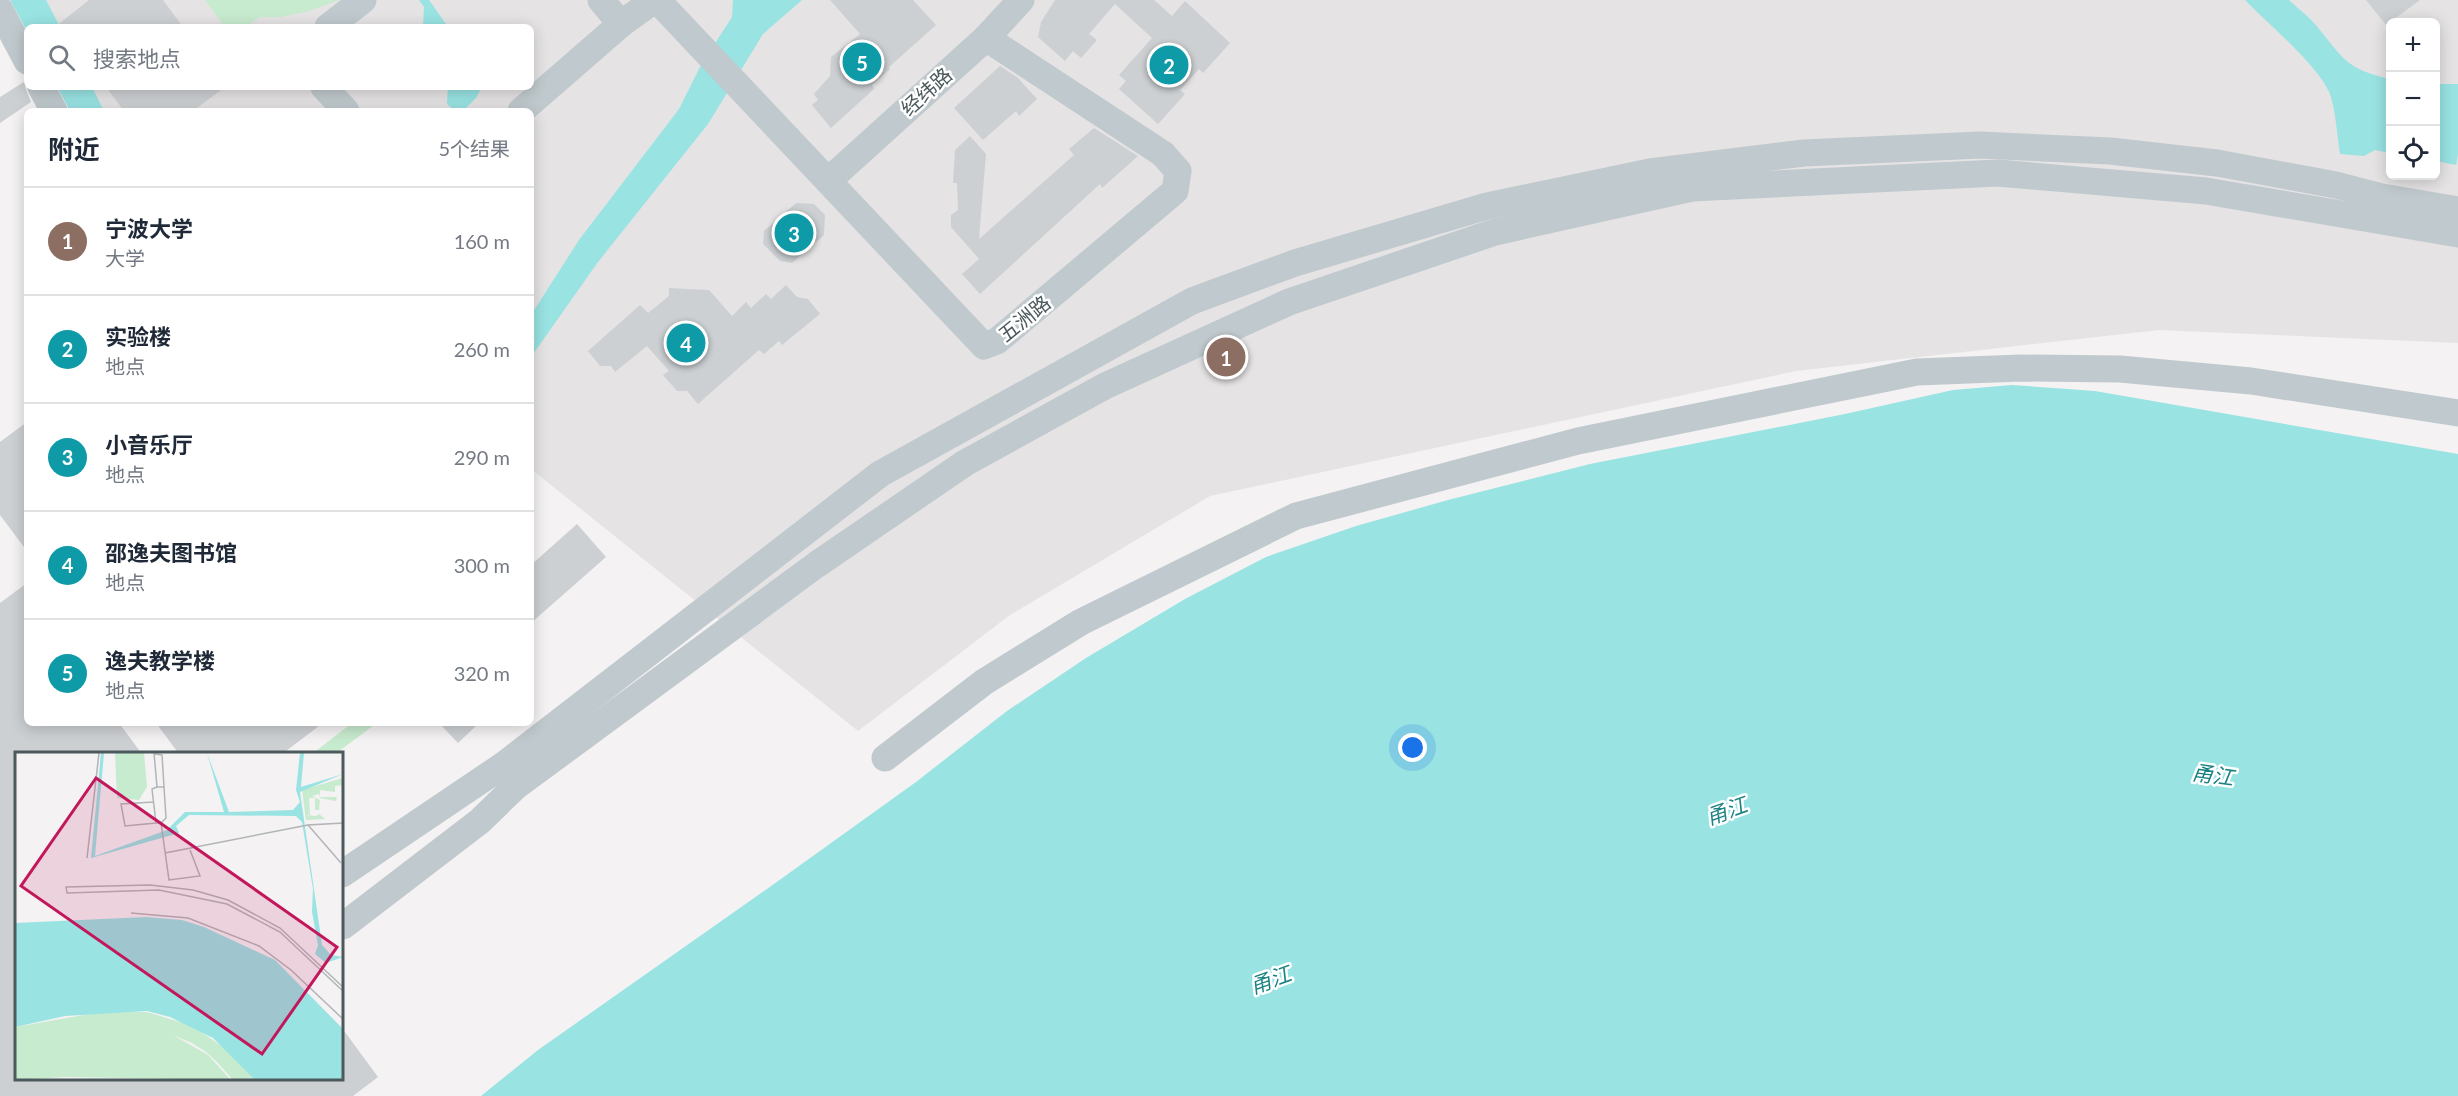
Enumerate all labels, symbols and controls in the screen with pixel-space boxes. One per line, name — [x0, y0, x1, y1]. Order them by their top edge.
map controls — [2386, 18, 2440, 180]
button: + — [2386, 18, 2440, 72]
search box — [24, 24, 534, 90]
pin: 5 — [842, 40, 882, 84]
icon: search — [45, 41, 78, 74]
pin: 2 — [1150, 42, 1188, 88]
text: 搜索地点 — [93, 45, 181, 72]
street label: 经纬路 — [896, 62, 956, 120]
button: − — [2386, 72, 2440, 126]
button: locate — [2386, 126, 2440, 180]
text: 附近 — [48, 133, 100, 165]
text: 5个结果 — [438, 136, 510, 160]
pin: 3 — [774, 210, 814, 256]
text: 宁波大学 — [105, 215, 193, 242]
text: 1 — [62, 229, 73, 253]
text: 160 m — [454, 229, 510, 253]
text: 大学 — [105, 246, 145, 270]
street label: 五洲路 — [993, 290, 1055, 346]
pin: 4 — [666, 320, 706, 366]
text: 实验楼 — [105, 323, 171, 350]
pin: 1 — [1206, 334, 1246, 380]
text: 2 — [62, 337, 73, 361]
text: 260 m — [454, 337, 510, 361]
text: 地点 — [105, 354, 145, 378]
text: 小音乐厅 — [105, 431, 193, 458]
text: 3 — [62, 445, 73, 469]
text: 290 m — [454, 445, 510, 469]
text: 地点 — [105, 462, 145, 486]
text: 邵逸夫图书馆 — [105, 539, 237, 566]
text: 4 — [62, 553, 73, 577]
text: 300 m — [454, 553, 510, 577]
text: 地点 — [105, 570, 145, 594]
text: 逸夫教学楼 — [105, 647, 215, 674]
text: 5 — [62, 661, 73, 685]
text: 320 m — [454, 661, 510, 685]
text: 地点 — [105, 678, 145, 702]
your location — [1398, 733, 1427, 762]
inset map — [15, 752, 344, 1081]
water label: 甬江 — [2190, 759, 2238, 790]
water label: 甬江 — [1702, 790, 1752, 829]
water label: 甬江 — [1246, 959, 1296, 998]

